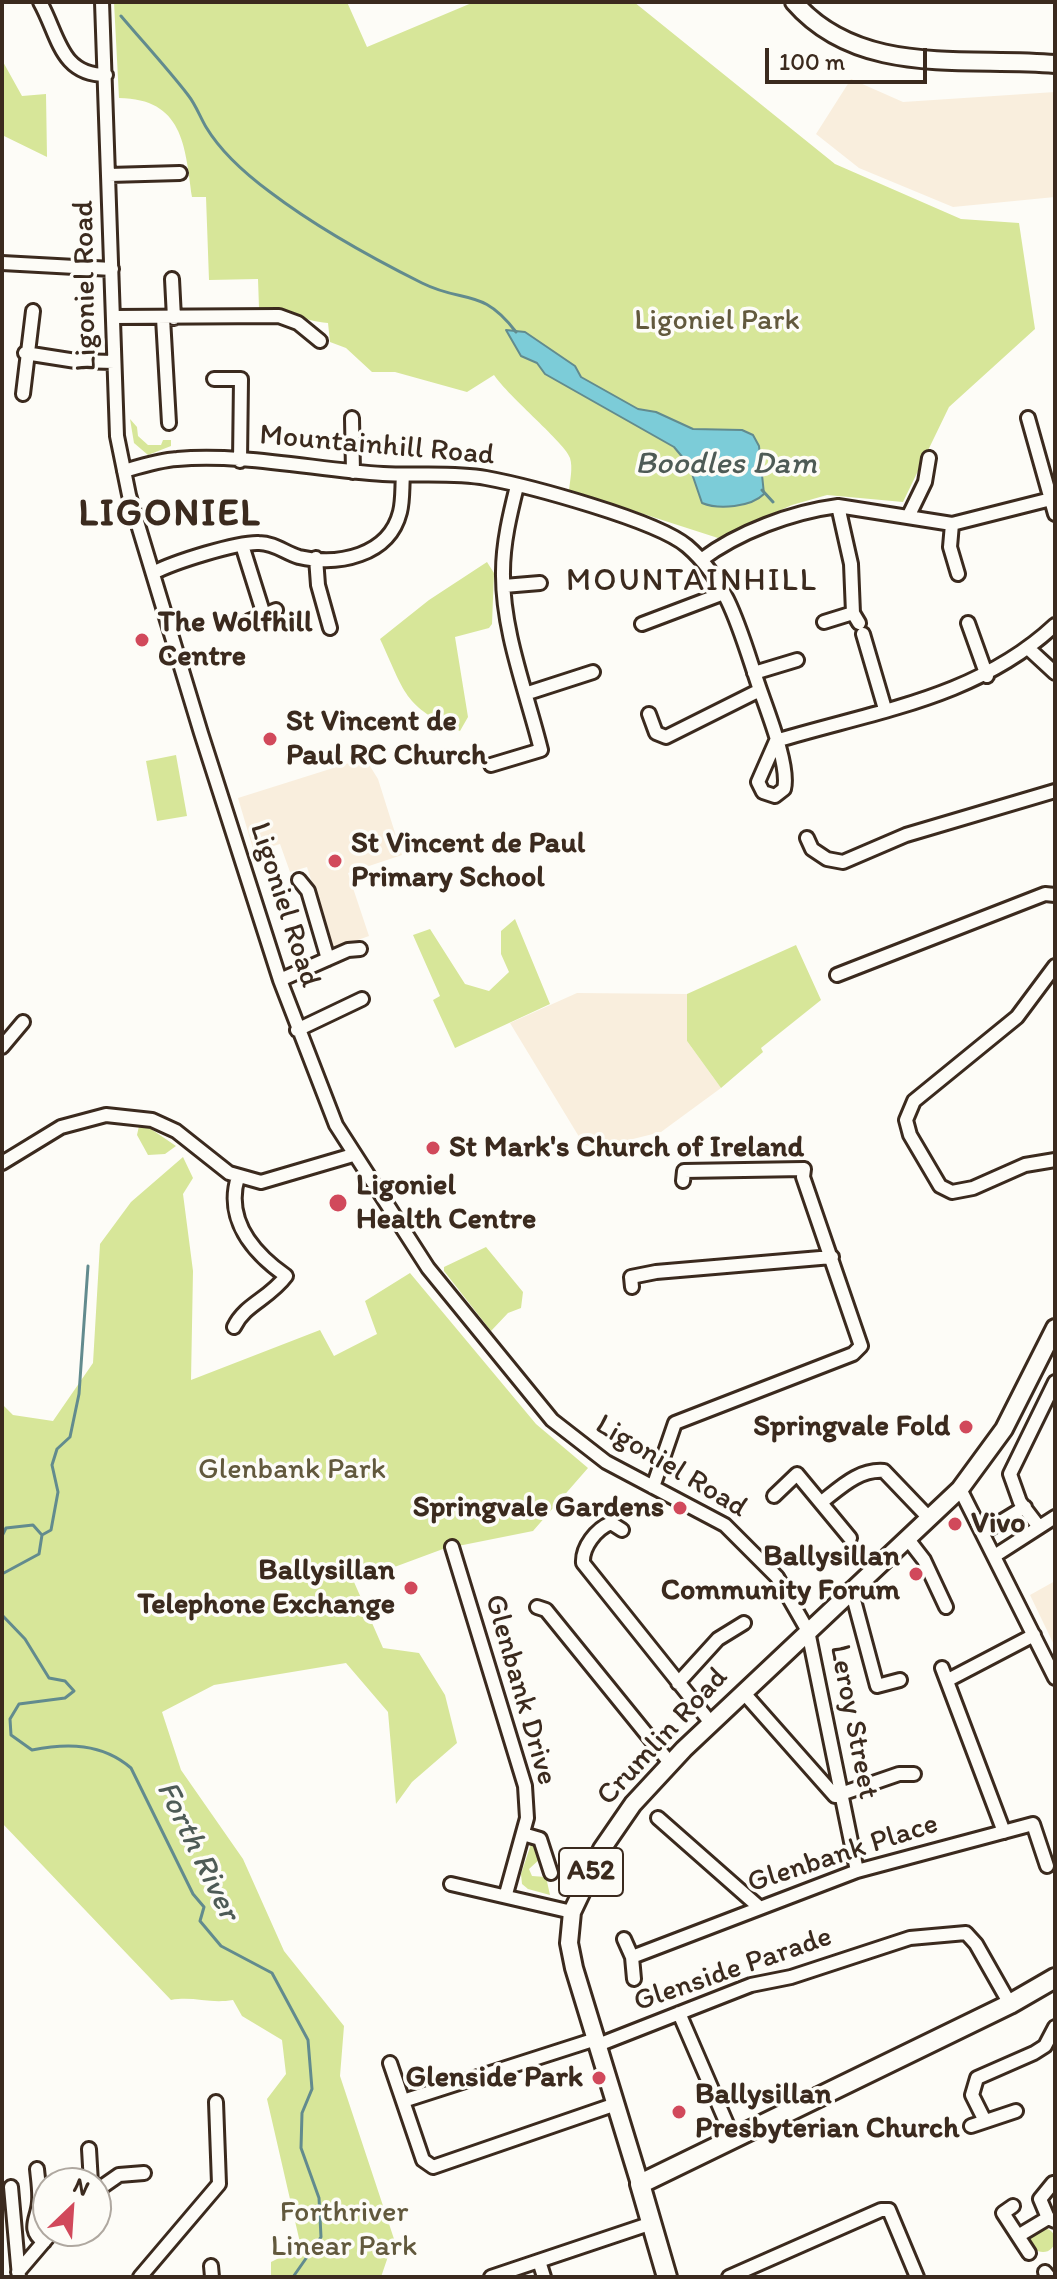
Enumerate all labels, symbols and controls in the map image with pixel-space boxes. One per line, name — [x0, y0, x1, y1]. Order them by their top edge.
scale bar — [769, 32, 931, 82]
text: 100 m — [779, 47, 845, 76]
street label: Ligoniel Road — [67, 200, 105, 372]
park label: Ligoniel Park — [634, 303, 800, 339]
street label: Mountainhill Road — [258, 418, 496, 474]
water label: Boodles Dam — [635, 446, 817, 484]
district label: LIGONIEL — [78, 492, 262, 538]
district label: MOUNTAINHILL — [567, 563, 817, 601]
place label: The Wolfhill Centre — [158, 605, 312, 676]
marker: The Wolfhill Centre — [133, 631, 151, 649]
place label: St Vincent de Paul RC Church — [286, 704, 487, 774]
marker: St Vincent de Paul RC Church — [261, 730, 279, 748]
street label: Ligoniel Road — [240, 818, 328, 992]
place label: St Vincent de Paul Primary School — [351, 826, 585, 896]
marker: St Vincent de Paul Primary School — [326, 852, 344, 870]
place label: St Mark's Church of Ireland — [449, 1130, 804, 1166]
marker: St Mark's Church of Ireland — [424, 1139, 442, 1157]
place label: Ligoniel Health Centre — [356, 1168, 536, 1238]
marker: Ligoniel Health Centre — [327, 1192, 349, 1214]
street label: Ligoniel Road — [588, 1407, 754, 1527]
place label: Springvale Fold — [753, 1409, 950, 1445]
marker: Springvale Fold — [957, 1418, 975, 1436]
park label: Glenbank Park — [198, 1452, 386, 1488]
place label: Springvale Gardens — [413, 1490, 664, 1526]
marker: Springvale Gardens — [671, 1499, 689, 1517]
place label: Vivo — [971, 1506, 1025, 1542]
marker: Vivo — [946, 1515, 964, 1533]
place label: Ballysillan Community Forum — [661, 1539, 900, 1610]
place label: Ballysillan Telephone Exchange — [137, 1553, 395, 1624]
marker: Ballysillan Community Forum — [907, 1565, 925, 1583]
marker: Ballysillan Telephone Exchange — [402, 1579, 420, 1597]
street label: Glenbank Drive — [476, 1591, 564, 1789]
street label: Leroy Street — [820, 1642, 886, 1802]
street label: Crumlin Road — [590, 1660, 736, 1814]
water label: Forth River — [147, 1775, 247, 1927]
street label: Glenbank Place — [743, 1806, 943, 1902]
road number: A52 — [559, 1848, 623, 1896]
street label: Glenside Parade — [629, 1919, 837, 2021]
place label: Glenside Park — [406, 2060, 583, 2096]
marker: Glenside Park — [590, 2069, 608, 2087]
place label: Ballysillan Presbyterian Church — [695, 2077, 959, 2148]
marker: Ballysillan Presbyterian Church — [670, 2103, 688, 2121]
north arrow — [32, 2167, 112, 2247]
text: N — [69, 2171, 94, 2202]
park label: Forthriver Linear Park — [271, 2195, 417, 2266]

